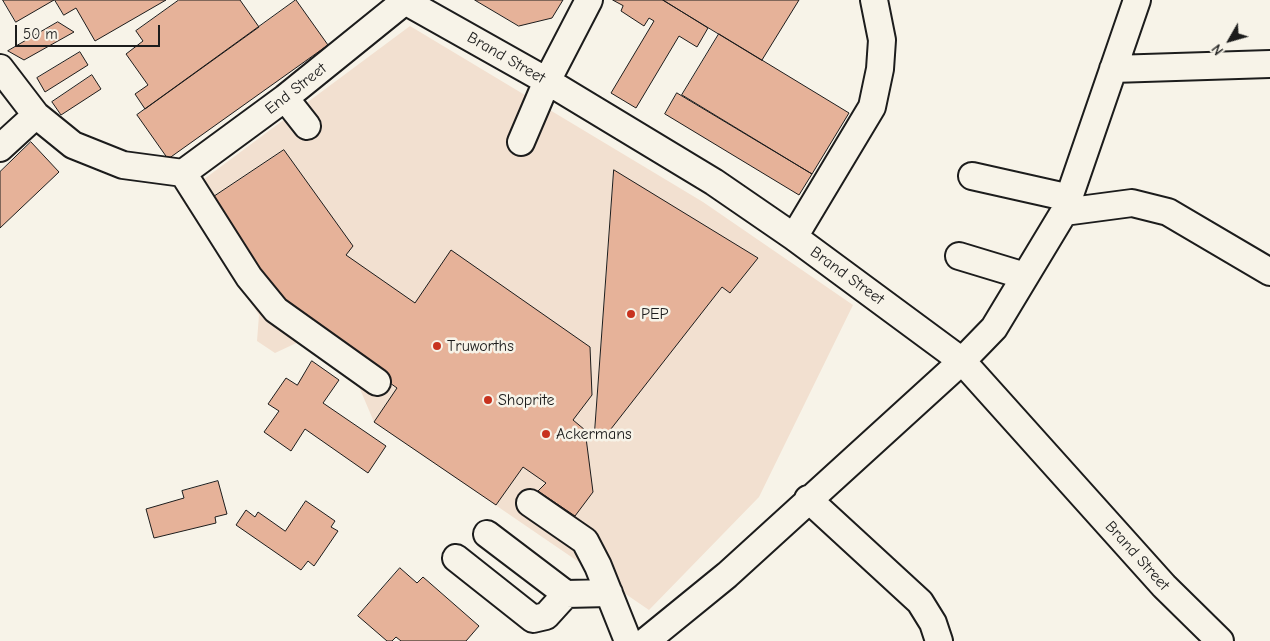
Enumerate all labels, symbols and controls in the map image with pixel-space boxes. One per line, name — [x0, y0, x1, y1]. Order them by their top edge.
scale bar — [18, 15, 162, 47]
north arrow — [1205, 15, 1255, 65]
text: 50 m — [23, 25, 58, 43]
street label: Brand Street — [464, 28, 548, 88]
text: N — [1208, 41, 1227, 58]
street label: End Street — [262, 59, 330, 119]
street label: Brand Street — [806, 243, 888, 309]
place label: PEP — [641, 304, 669, 324]
marker: PEP — [625, 308, 637, 320]
place label: Truworths — [447, 336, 514, 356]
marker: Truworths — [431, 340, 443, 352]
place label: Shoprite — [498, 390, 554, 410]
marker: Shoprite — [482, 394, 494, 406]
place label: Ackermans — [556, 424, 632, 444]
marker: Ackermans — [540, 428, 552, 440]
street label: Brand Street — [1101, 517, 1173, 595]

